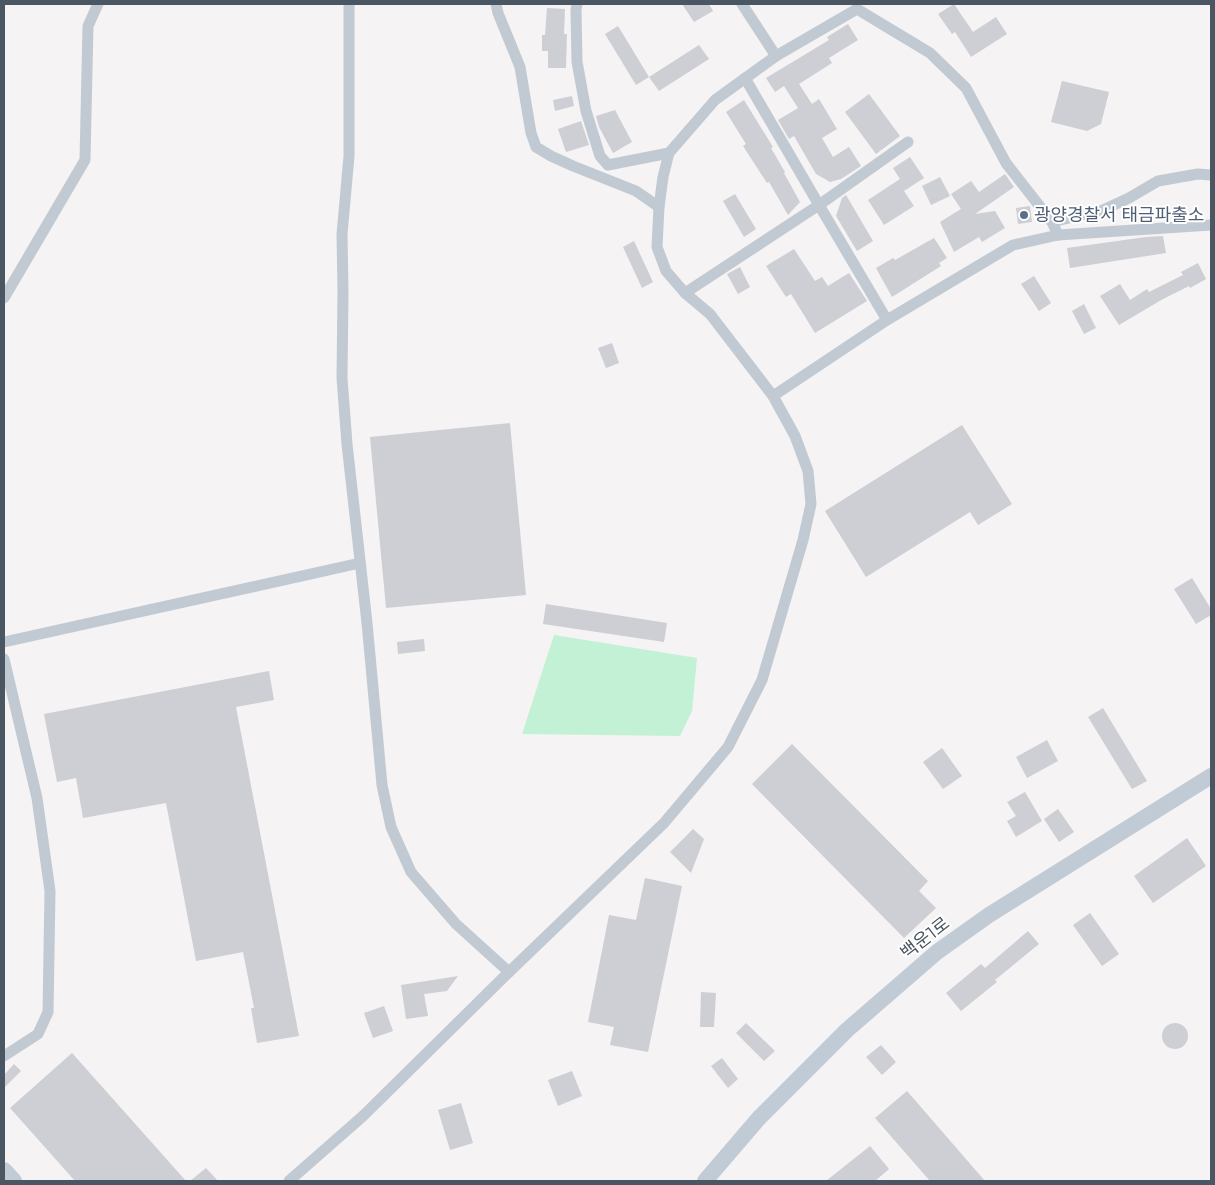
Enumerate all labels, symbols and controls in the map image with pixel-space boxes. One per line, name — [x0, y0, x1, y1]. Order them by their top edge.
place label: 광양경찰서 태금파출소 — [1034, 204, 1204, 226]
marker: 광양경찰서 태금파출소 — [1018, 209, 1030, 221]
street label: 백운1로 — [896, 912, 954, 964]

